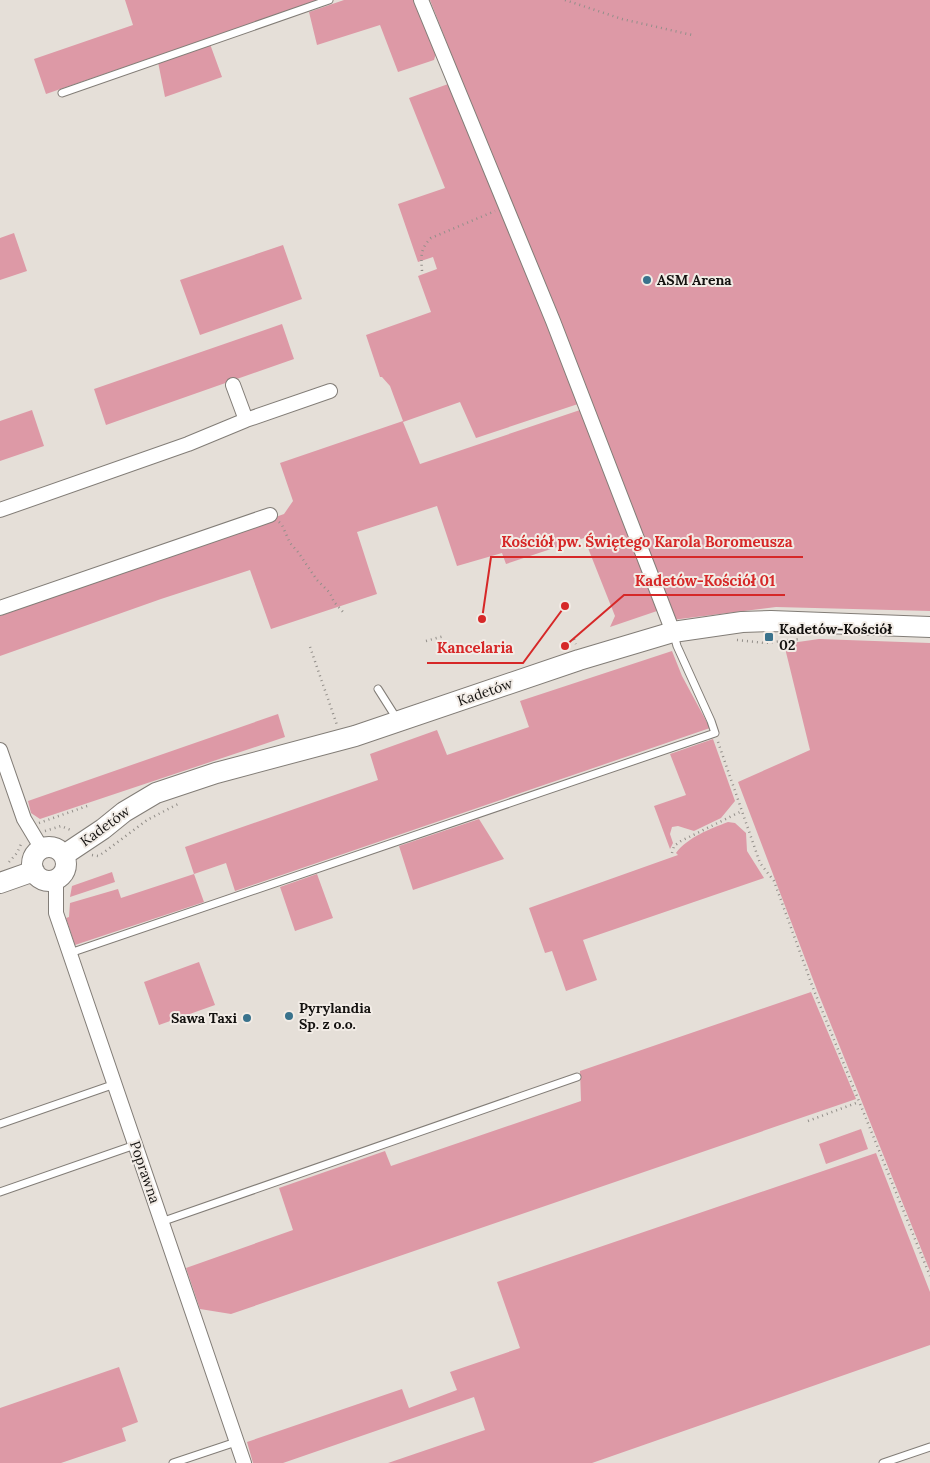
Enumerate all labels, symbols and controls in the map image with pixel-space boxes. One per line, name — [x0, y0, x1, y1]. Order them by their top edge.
place label: ASM Arena — [657, 271, 732, 289]
marker: ASM Arena — [641, 274, 653, 286]
callout: Kościół pw. Świętego Karola Boromeusza — [491, 527, 803, 557]
text: Kościół pw. Świętego Karola Boromeusza — [501, 532, 793, 551]
callout: Kadetów-Kościół 01 — [624, 565, 785, 595]
text: Kadetów-Kościół 01 — [635, 571, 775, 590]
place label: Kadetów-Kościół 02 — [779, 620, 892, 654]
marker: Kadetów-Kościół 02 — [763, 631, 775, 643]
callout: Kancelaria — [427, 633, 523, 663]
text: Kancelaria — [437, 638, 513, 657]
street label: Kadetów — [455, 674, 516, 710]
street label: Kadetów — [77, 801, 134, 850]
place label: Pyrylandia Sp. z o.o. — [299, 999, 372, 1033]
place label: Sawa Taxi — [171, 1009, 237, 1027]
marker: Pyrylandia Sp. z o.o. — [283, 1010, 295, 1022]
marker: Sawa Taxi — [241, 1012, 253, 1024]
street label: Poprawna — [126, 1138, 164, 1206]

